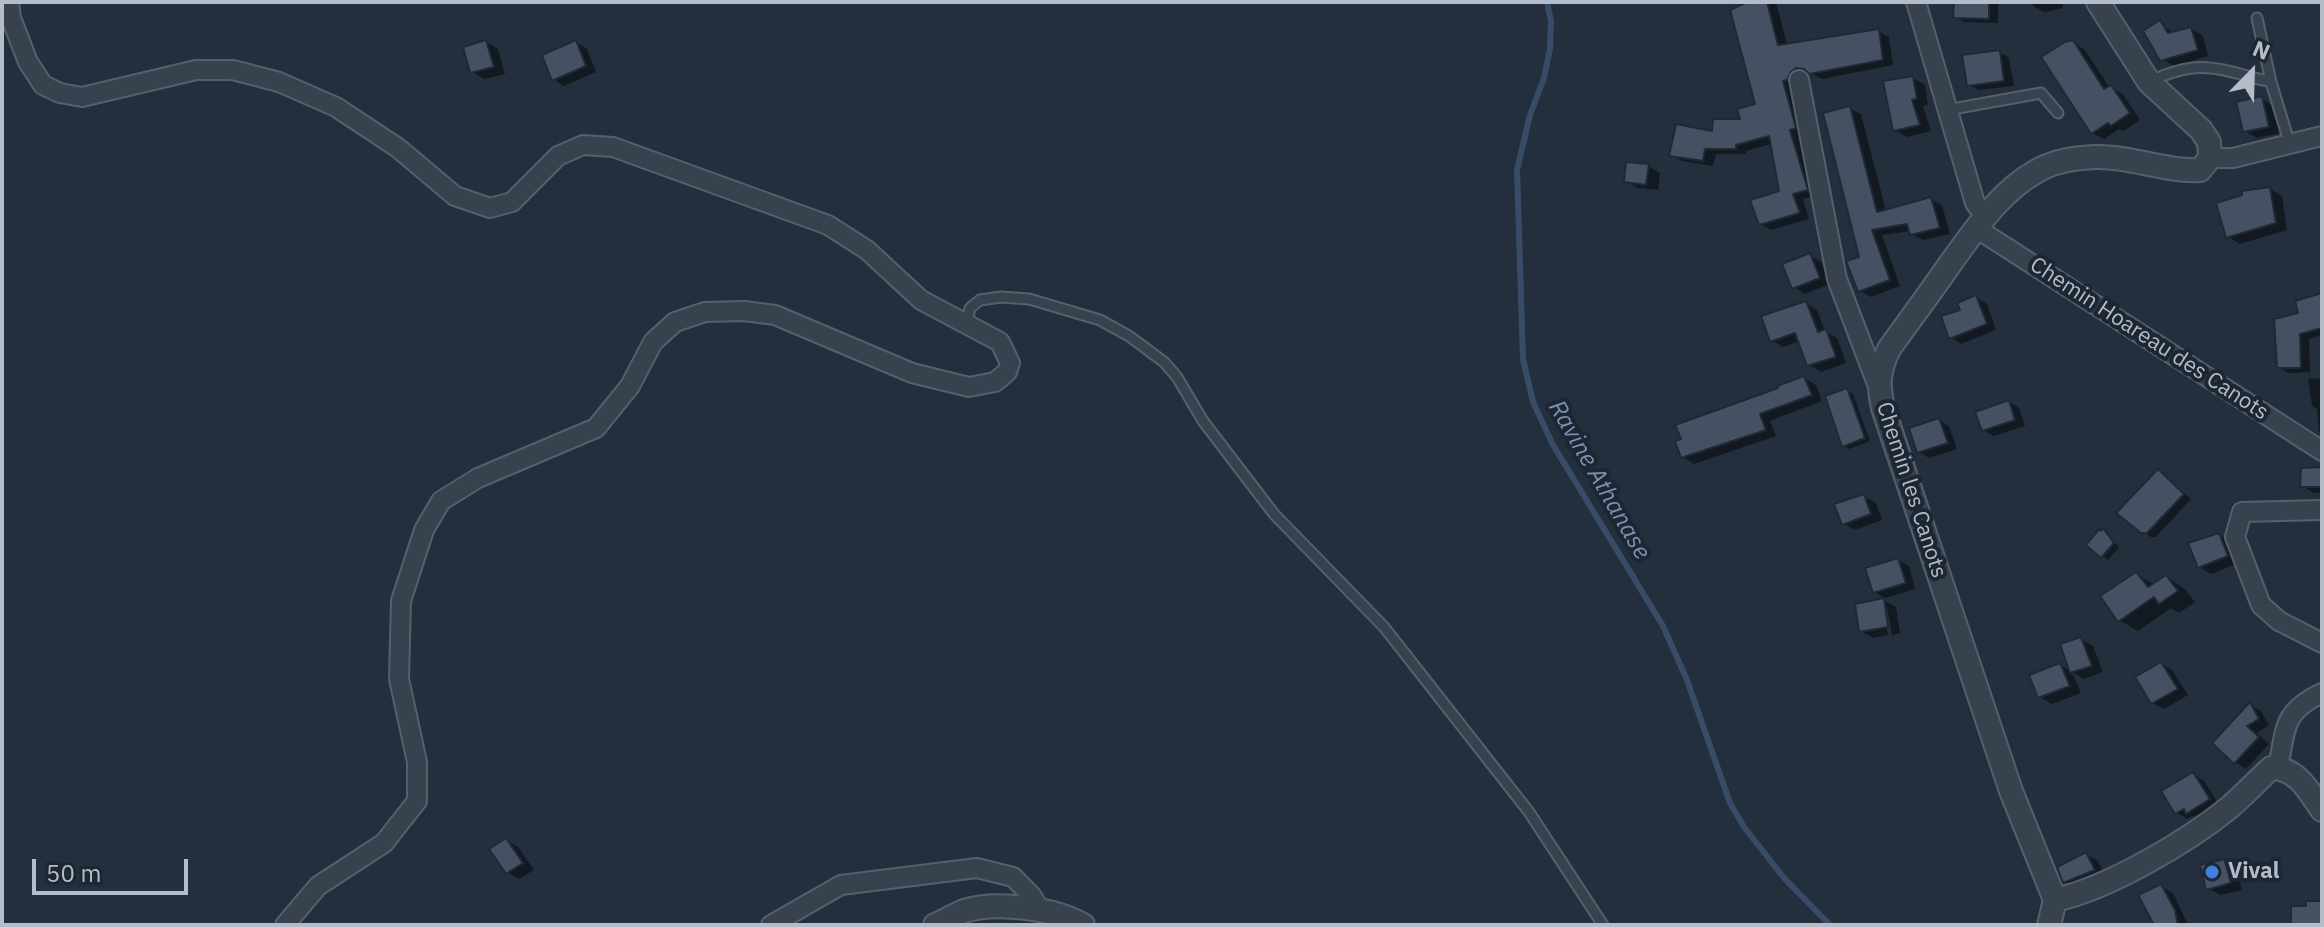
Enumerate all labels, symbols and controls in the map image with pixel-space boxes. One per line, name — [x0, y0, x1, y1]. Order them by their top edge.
north arrow — [2212, 32, 2292, 112]
text: N — [2249, 33, 2275, 66]
street label: Chemin Hoareau des Canots — [2025, 252, 2273, 426]
water label: Ravine Athanase — [1542, 395, 1656, 565]
street label: Chemin les Canots — [1870, 399, 1952, 581]
scale bar — [36, 843, 192, 893]
text: 50 m — [46, 857, 101, 889]
place label: Vival — [2228, 859, 2279, 885]
marker: Vival — [2203, 863, 2221, 881]

